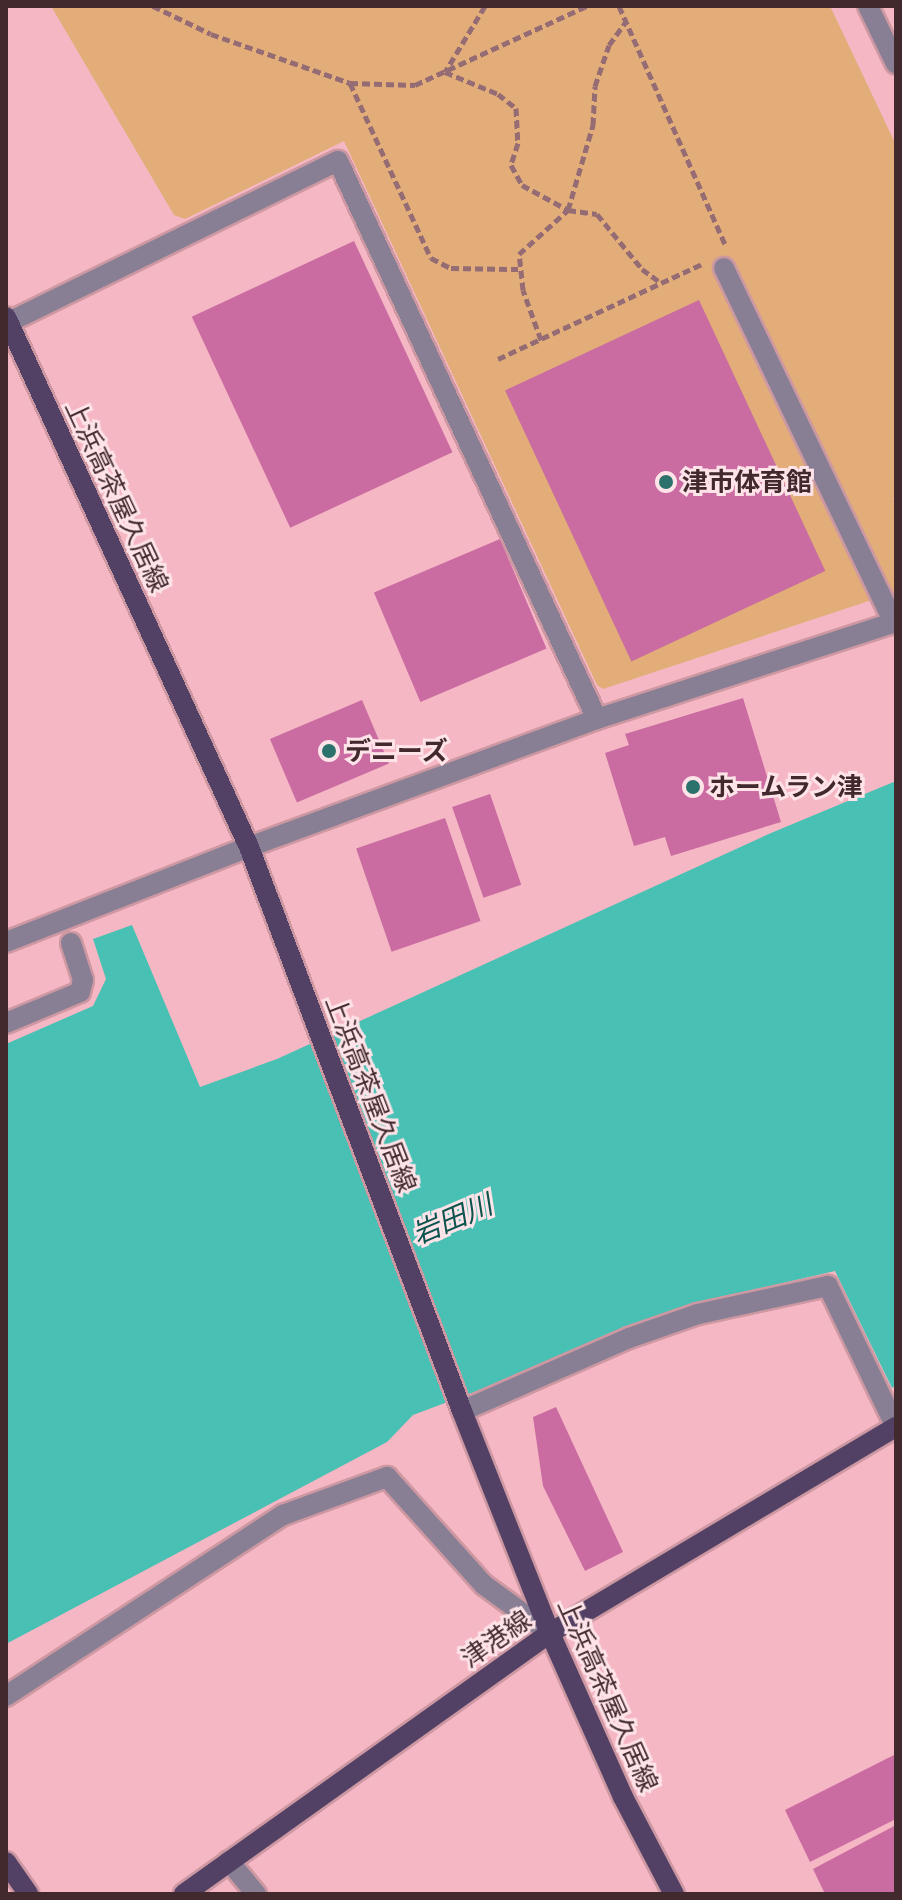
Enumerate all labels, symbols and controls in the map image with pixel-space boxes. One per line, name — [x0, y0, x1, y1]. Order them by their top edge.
street label: 上浜高茶屋久居線 — [59, 395, 175, 597]
place label: 津市体育館 — [682, 466, 812, 498]
marker: 津市体育館 — [657, 473, 675, 491]
place label: デニーズ — [345, 735, 449, 767]
marker: デニーズ — [320, 742, 338, 760]
place label: ホームラン津 — [709, 771, 865, 803]
marker: ホームラン津 — [684, 778, 702, 796]
street label: 上浜高茶屋久居線 — [319, 991, 423, 1197]
water label: 岩田川 — [407, 1187, 497, 1251]
street label: 上浜高茶屋久居線 — [551, 1594, 665, 1796]
street label: 津港線 — [455, 1604, 537, 1674]

